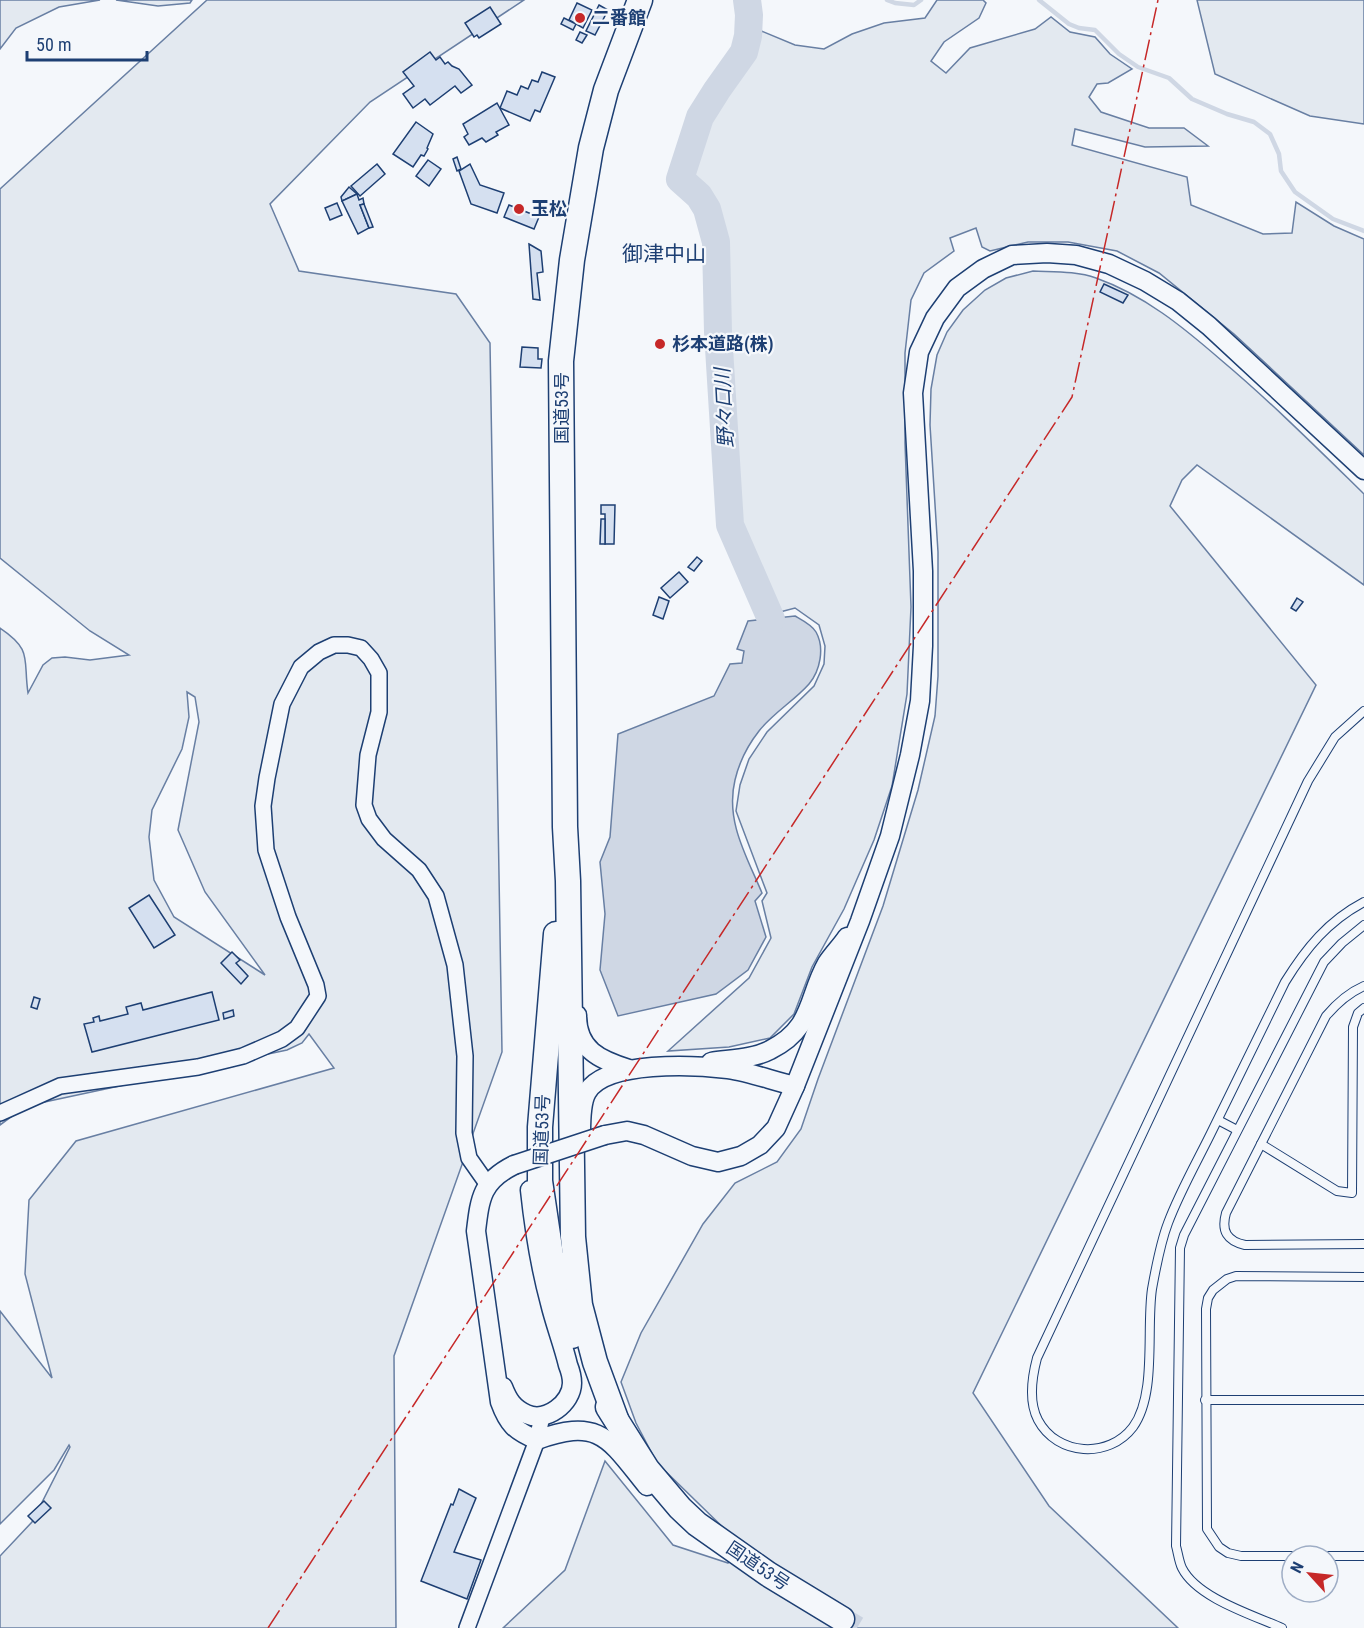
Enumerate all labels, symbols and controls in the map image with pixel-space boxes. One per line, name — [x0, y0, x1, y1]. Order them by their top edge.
place label: 二番館 — [592, 7, 646, 28]
marker: 二番館 — [573, 11, 587, 25]
scale bar — [27, 24, 147, 62]
text: 50 m — [36, 34, 71, 55]
place label: 玉松 — [531, 198, 567, 219]
marker: 玉松 — [512, 202, 526, 216]
district label: 御津中山 — [622, 242, 706, 266]
place label: 杉本道路(株) — [672, 333, 774, 355]
marker: 杉本道路(株) — [653, 337, 667, 351]
water label: 野々口川 — [710, 365, 738, 449]
street label: 国道53号 — [551, 372, 572, 444]
street label: 国道53号 — [530, 1094, 553, 1166]
street label: 国道53号 — [723, 1537, 794, 1594]
north arrow — [1280, 1544, 1340, 1604]
text: N — [1286, 1559, 1308, 1576]

